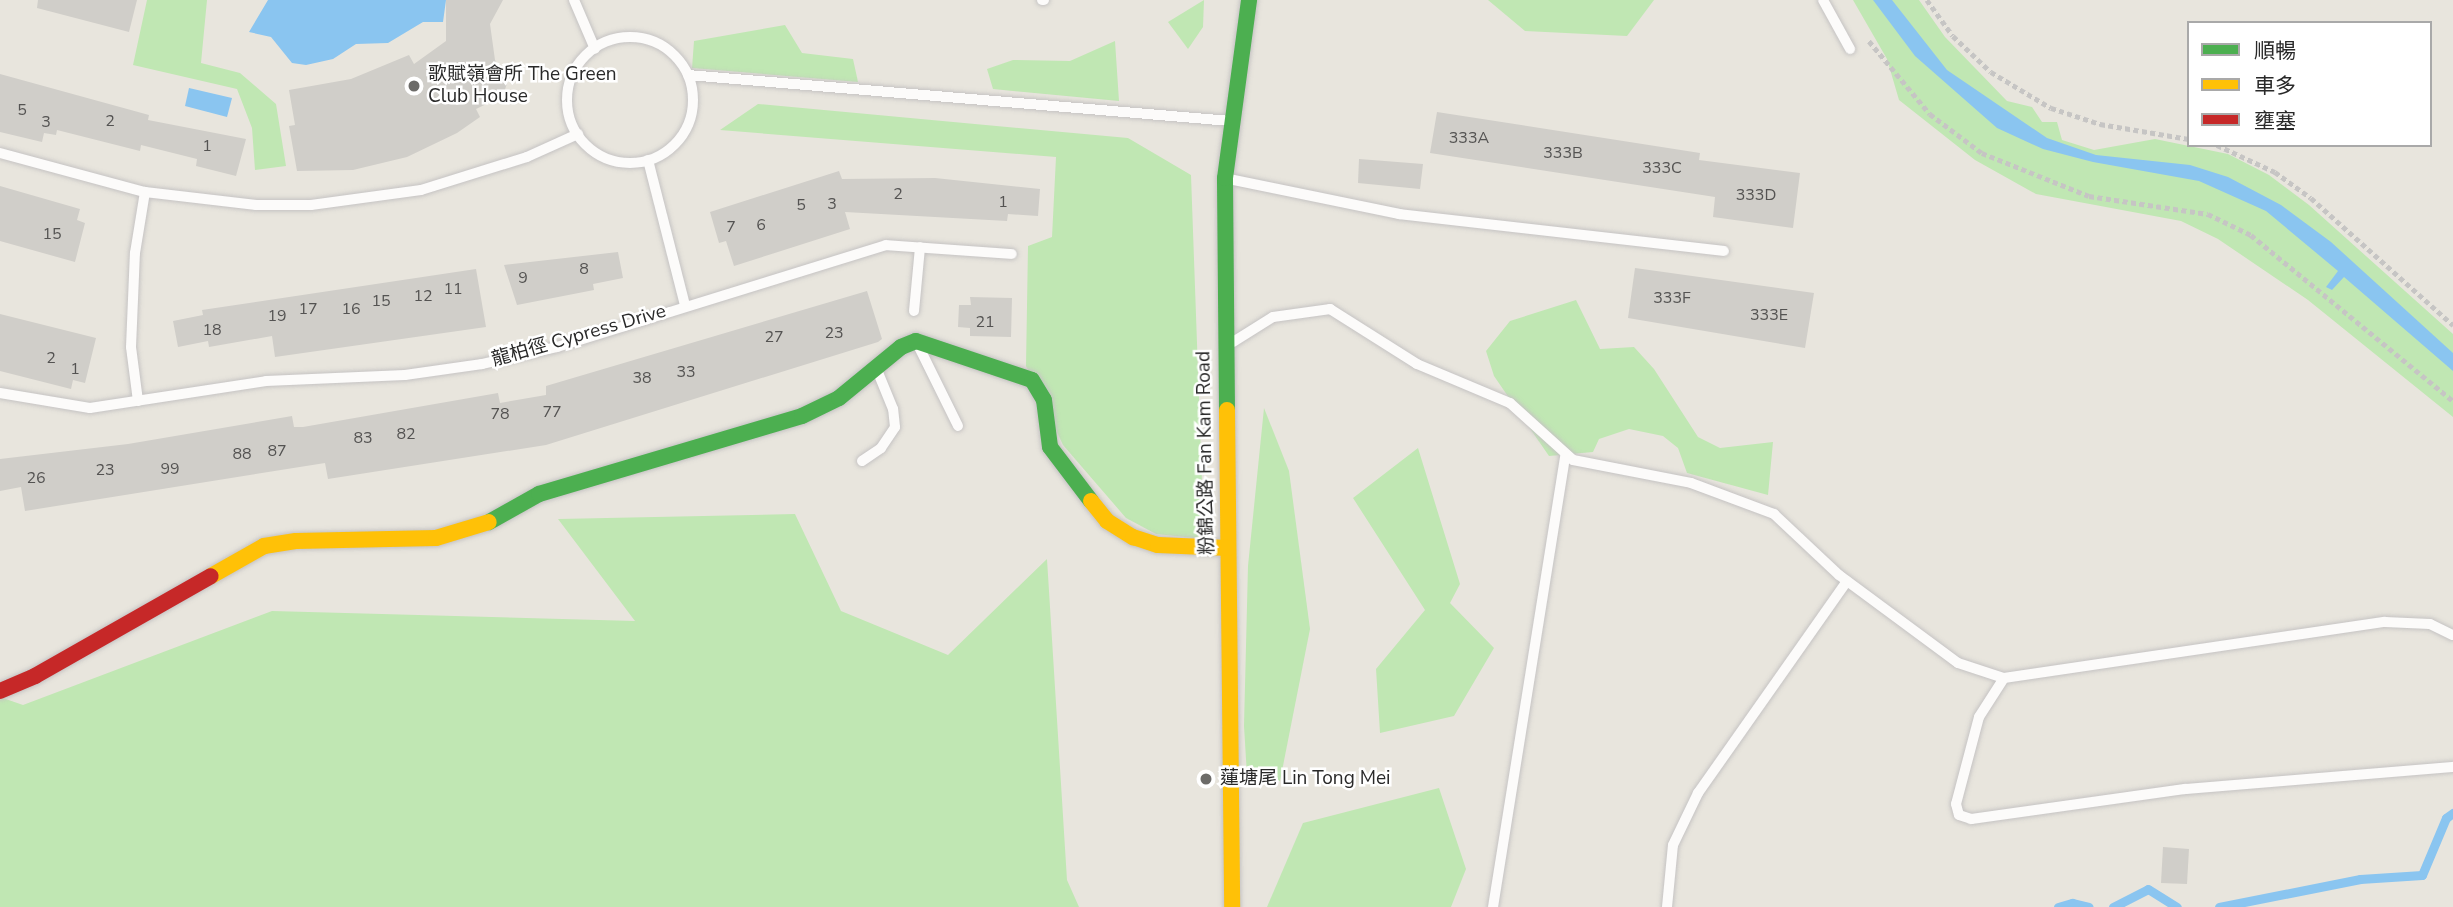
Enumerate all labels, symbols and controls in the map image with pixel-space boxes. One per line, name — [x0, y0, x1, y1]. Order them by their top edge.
legend — [2187, 21, 2432, 147]
text: 順暢 — [2254, 37, 2296, 65]
place label: 歌賦嶺會所 The Green Club House — [428, 64, 617, 108]
text: 車多 — [2254, 72, 2296, 100]
marker: 歌賦嶺會所 The Green Club House — [406, 78, 422, 94]
house number: 5 — [17, 100, 27, 120]
text: 壅塞 — [2254, 107, 2296, 135]
house number: 2 — [105, 111, 115, 131]
house number: 3 — [41, 112, 51, 132]
house number: 333A — [1449, 128, 1489, 148]
house number: 1 — [202, 136, 212, 156]
house number: 333B — [1543, 143, 1583, 163]
house number: 333C — [1642, 158, 1682, 178]
house number: 2 — [893, 184, 903, 204]
house number: 333D — [1736, 185, 1776, 205]
house number: 1 — [998, 192, 1008, 212]
house number: 3 — [827, 194, 837, 214]
house number: 5 — [796, 195, 806, 215]
house number: 6 — [756, 215, 766, 235]
house number: 7 — [726, 217, 736, 237]
house number: 15 — [42, 224, 62, 244]
house number: 8 — [579, 259, 589, 279]
house number: 9 — [518, 268, 528, 288]
house number: 11 — [443, 279, 463, 299]
house number: 12 — [413, 286, 433, 306]
house number: 333F — [1653, 288, 1691, 308]
house number: 15 — [371, 291, 391, 311]
house number: 17 — [298, 299, 318, 319]
house number: 16 — [341, 299, 361, 319]
street label: 龍柏徑 Cypress Drive — [489, 300, 669, 372]
house number: 333E — [1750, 305, 1788, 325]
house number: 19 — [267, 306, 287, 326]
house number: 21 — [975, 312, 995, 332]
house number: 18 — [202, 320, 222, 340]
house number: 23 — [824, 323, 844, 343]
house number: 27 — [764, 327, 784, 347]
house number: 2 — [46, 348, 56, 368]
street label: 粉錦公路 Fan Kam Road — [1193, 351, 1219, 555]
house number: 1 — [70, 359, 80, 379]
house number: 33 — [676, 362, 696, 382]
house number: 38 — [632, 368, 652, 388]
house number: 77 — [542, 402, 562, 422]
house number: 78 — [490, 404, 510, 424]
house number: 82 — [396, 424, 416, 444]
house number: 83 — [353, 428, 373, 448]
house number: 87 — [267, 441, 287, 461]
house number: 88 — [232, 444, 252, 464]
house number: 99 — [160, 459, 180, 479]
house number: 23 — [95, 460, 115, 480]
house number: 26 — [26, 468, 46, 488]
place label: 蓮塘尾 Lin Tong Mei — [1220, 768, 1390, 790]
marker: 蓮塘尾 Lin Tong Mei — [1198, 771, 1214, 787]

